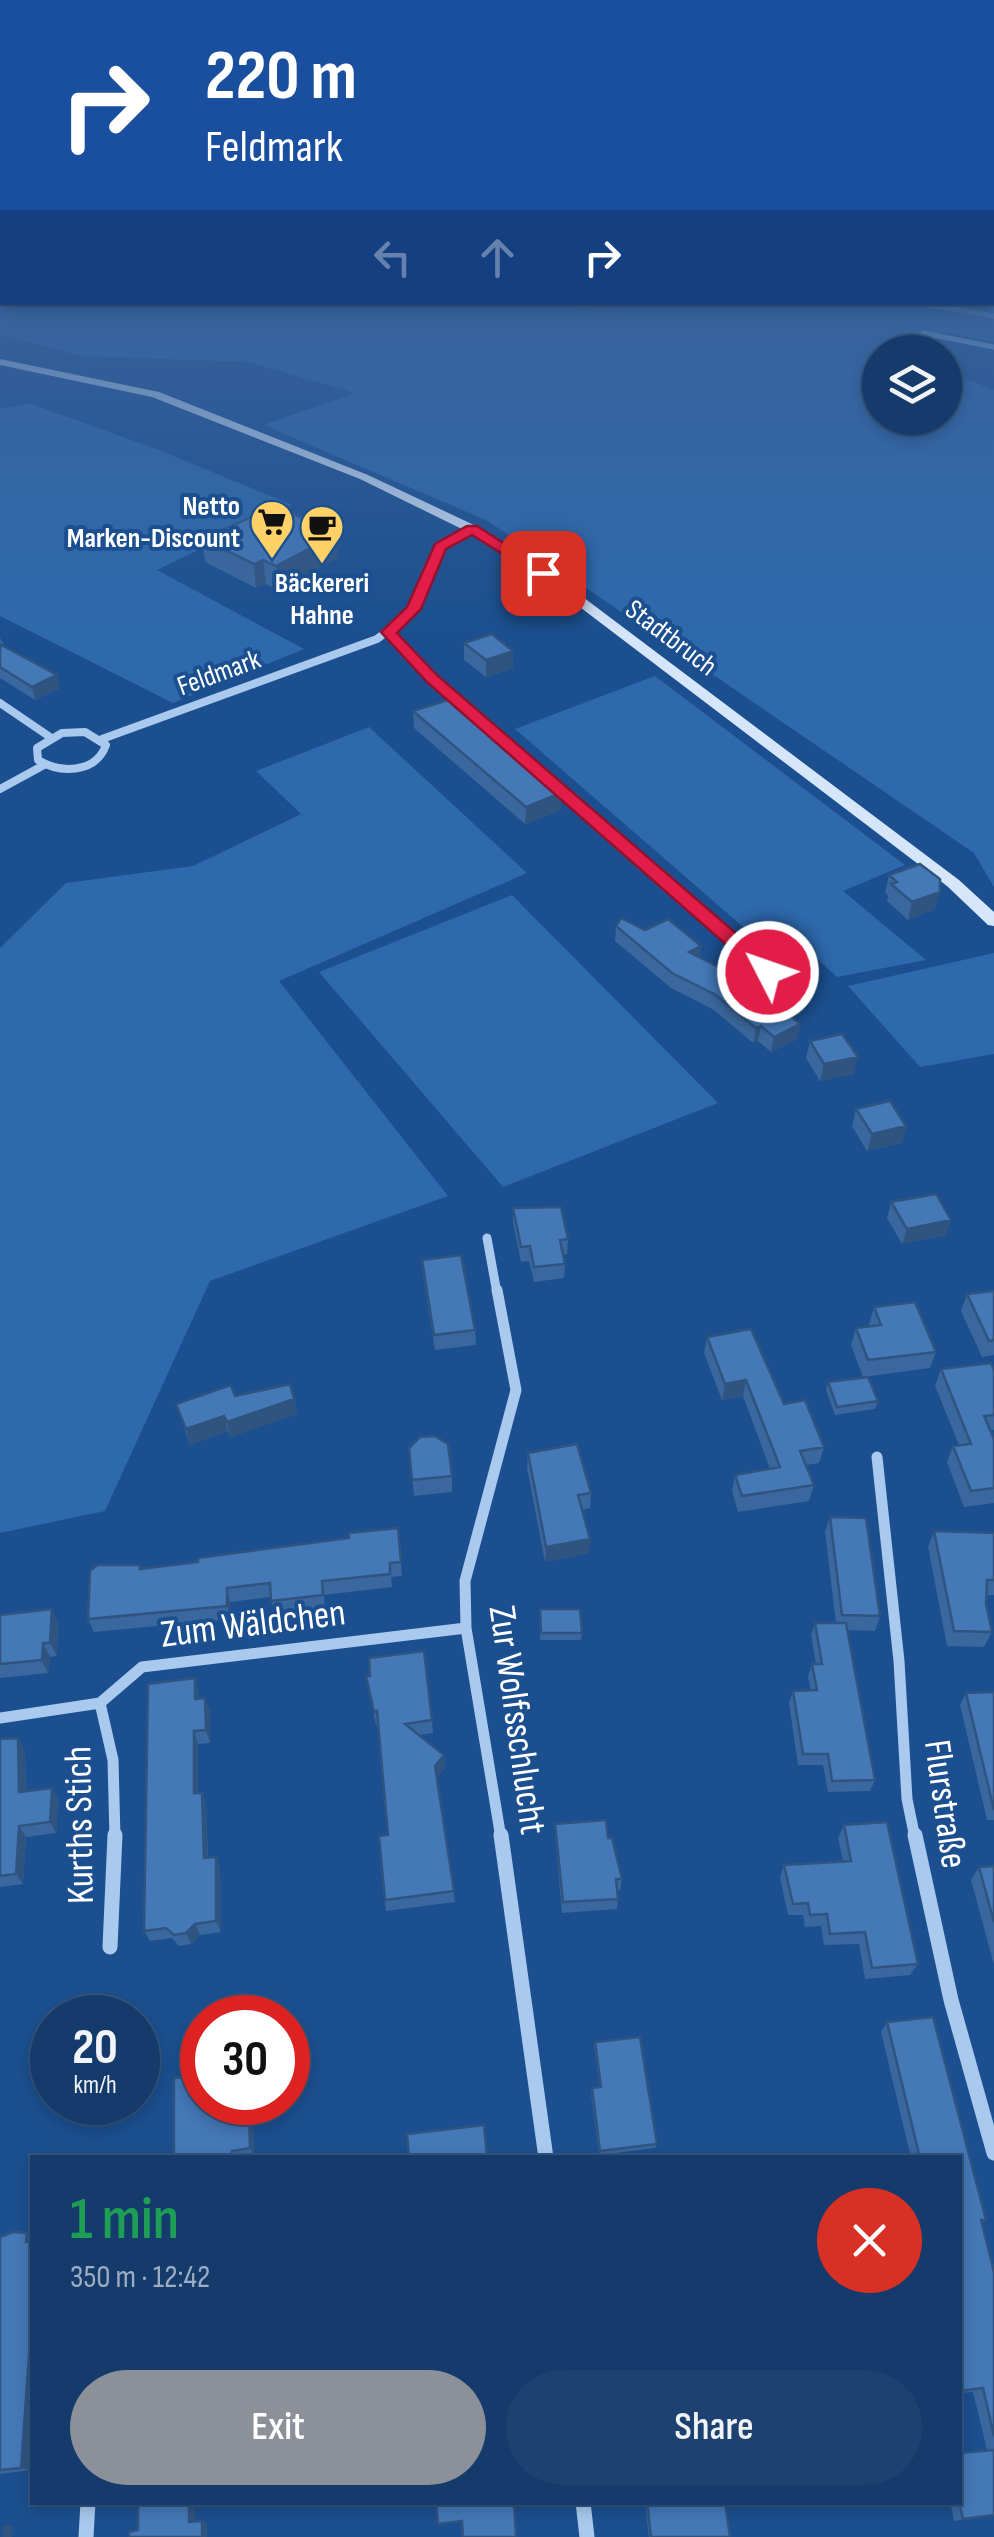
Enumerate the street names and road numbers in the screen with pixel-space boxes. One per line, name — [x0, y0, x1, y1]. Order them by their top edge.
street label: Stadtbruch — [619, 593, 723, 683]
street label: Feldmark — [173, 643, 265, 703]
street label: Zum Wäldchen — [158, 1590, 348, 1658]
street label: Zur Wolfsschlucht — [479, 1603, 555, 1837]
street label: Flurstraße — [914, 1737, 976, 1871]
street label: Kurths Stich — [56, 1746, 104, 1904]

